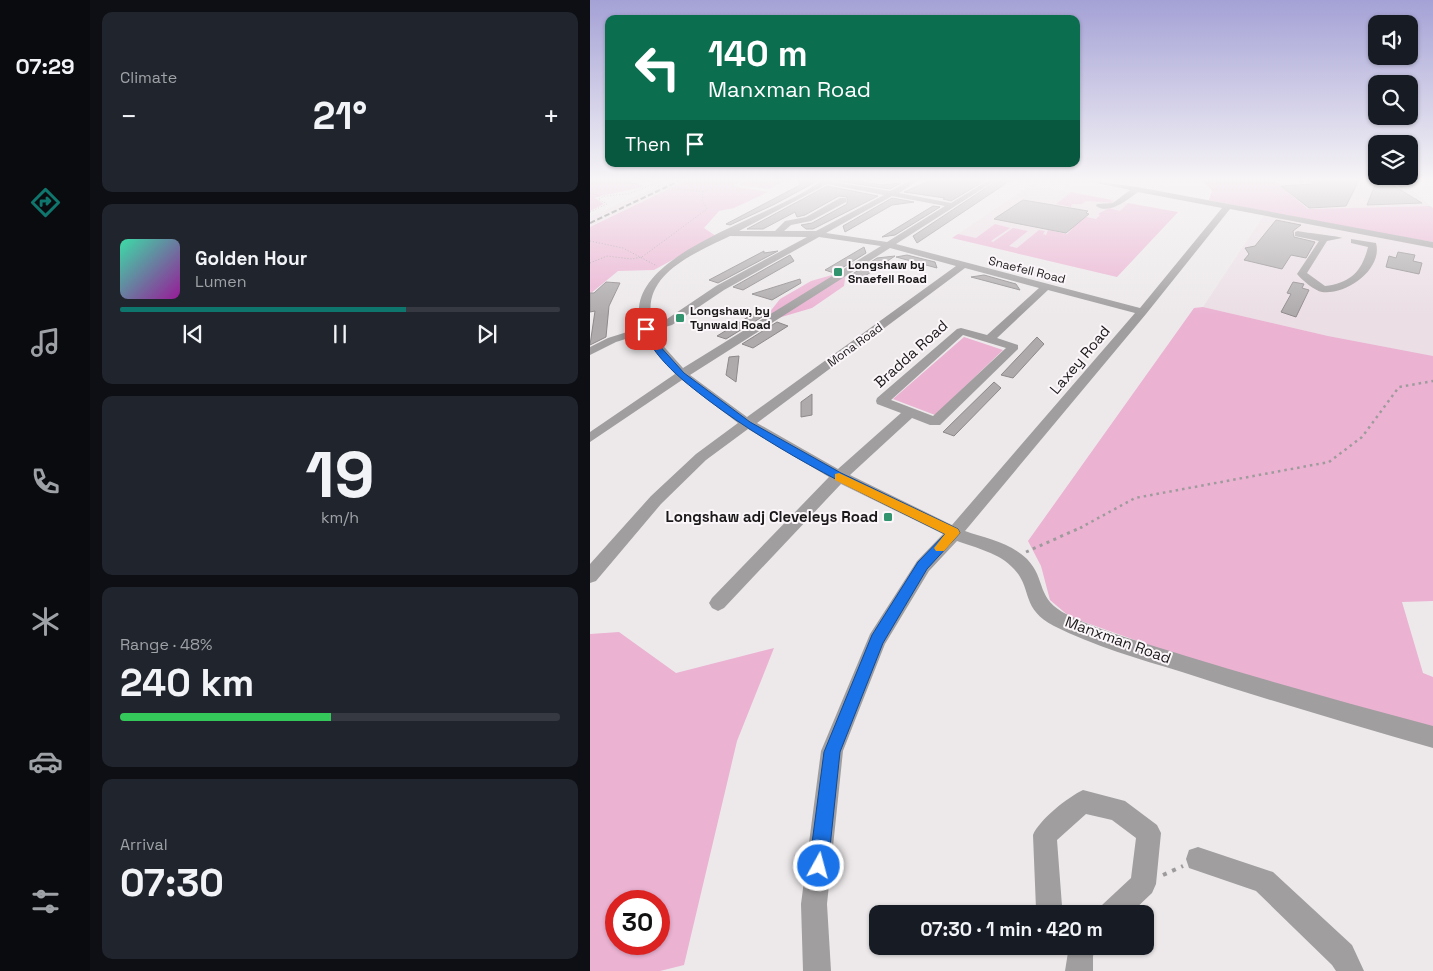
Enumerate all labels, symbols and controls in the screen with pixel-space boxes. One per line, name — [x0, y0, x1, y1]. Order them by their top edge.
map controls — [1368, 15, 1418, 185]
button: sound — [1368, 15, 1418, 65]
text: 140 m — [708, 32, 808, 76]
icon: left — [625, 35, 690, 100]
text: 07:29 — [15, 52, 75, 80]
text: Climate — [120, 67, 177, 88]
text: Manxman Road — [708, 75, 871, 103]
button: search — [1368, 75, 1418, 125]
text: 21° — [313, 92, 367, 140]
text: − — [120, 98, 137, 134]
text: + — [543, 98, 560, 134]
icon: arrive — [681, 130, 709, 158]
text: Then — [625, 132, 671, 157]
button: layers — [1368, 135, 1418, 185]
icon: directions — [28, 185, 63, 220]
text: Golden Hour — [195, 246, 307, 271]
street label: Snaefell Road — [987, 253, 1067, 287]
place label: Longshaw by Snaefell Road — [848, 257, 927, 287]
marker: Longshaw by Snaefell Road — [832, 266, 844, 278]
text: Lumen — [195, 271, 247, 292]
place label: Longshaw, by Tynwald Road — [690, 303, 771, 333]
pin — [625, 308, 667, 350]
marker: Longshaw, by Tynwald Road — [674, 312, 686, 324]
icon: arrive — [632, 315, 660, 343]
street label: Bradda Road — [870, 316, 951, 392]
icon: previous — [179, 320, 207, 348]
icon: pause — [326, 320, 354, 348]
icon: next — [473, 320, 501, 348]
street label: Mona Road — [824, 320, 886, 370]
street label: Laxey Road — [1045, 321, 1114, 398]
icon: music — [28, 325, 63, 360]
text: 19 — [305, 433, 375, 516]
icon: phone — [28, 464, 63, 499]
text: km/h — [321, 507, 359, 528]
place label: Longshaw adj Cleveleys Road — [666, 507, 878, 526]
marker: Longshaw adj Cleveleys Road — [882, 511, 894, 523]
icon: climate — [28, 604, 63, 639]
street label: Manxman Road — [1063, 612, 1174, 667]
text: Range · 48% — [120, 634, 212, 655]
text: 240 km — [120, 659, 254, 707]
icon: car — [28, 744, 63, 779]
text: Arrival — [120, 834, 168, 855]
position arrow — [792, 839, 844, 891]
text: 07:30 — [120, 859, 224, 907]
icon: filters — [28, 884, 63, 919]
speed limit sign: 30 — [605, 890, 670, 955]
text: 07:30 · 1 min · 420 m — [920, 917, 1103, 942]

